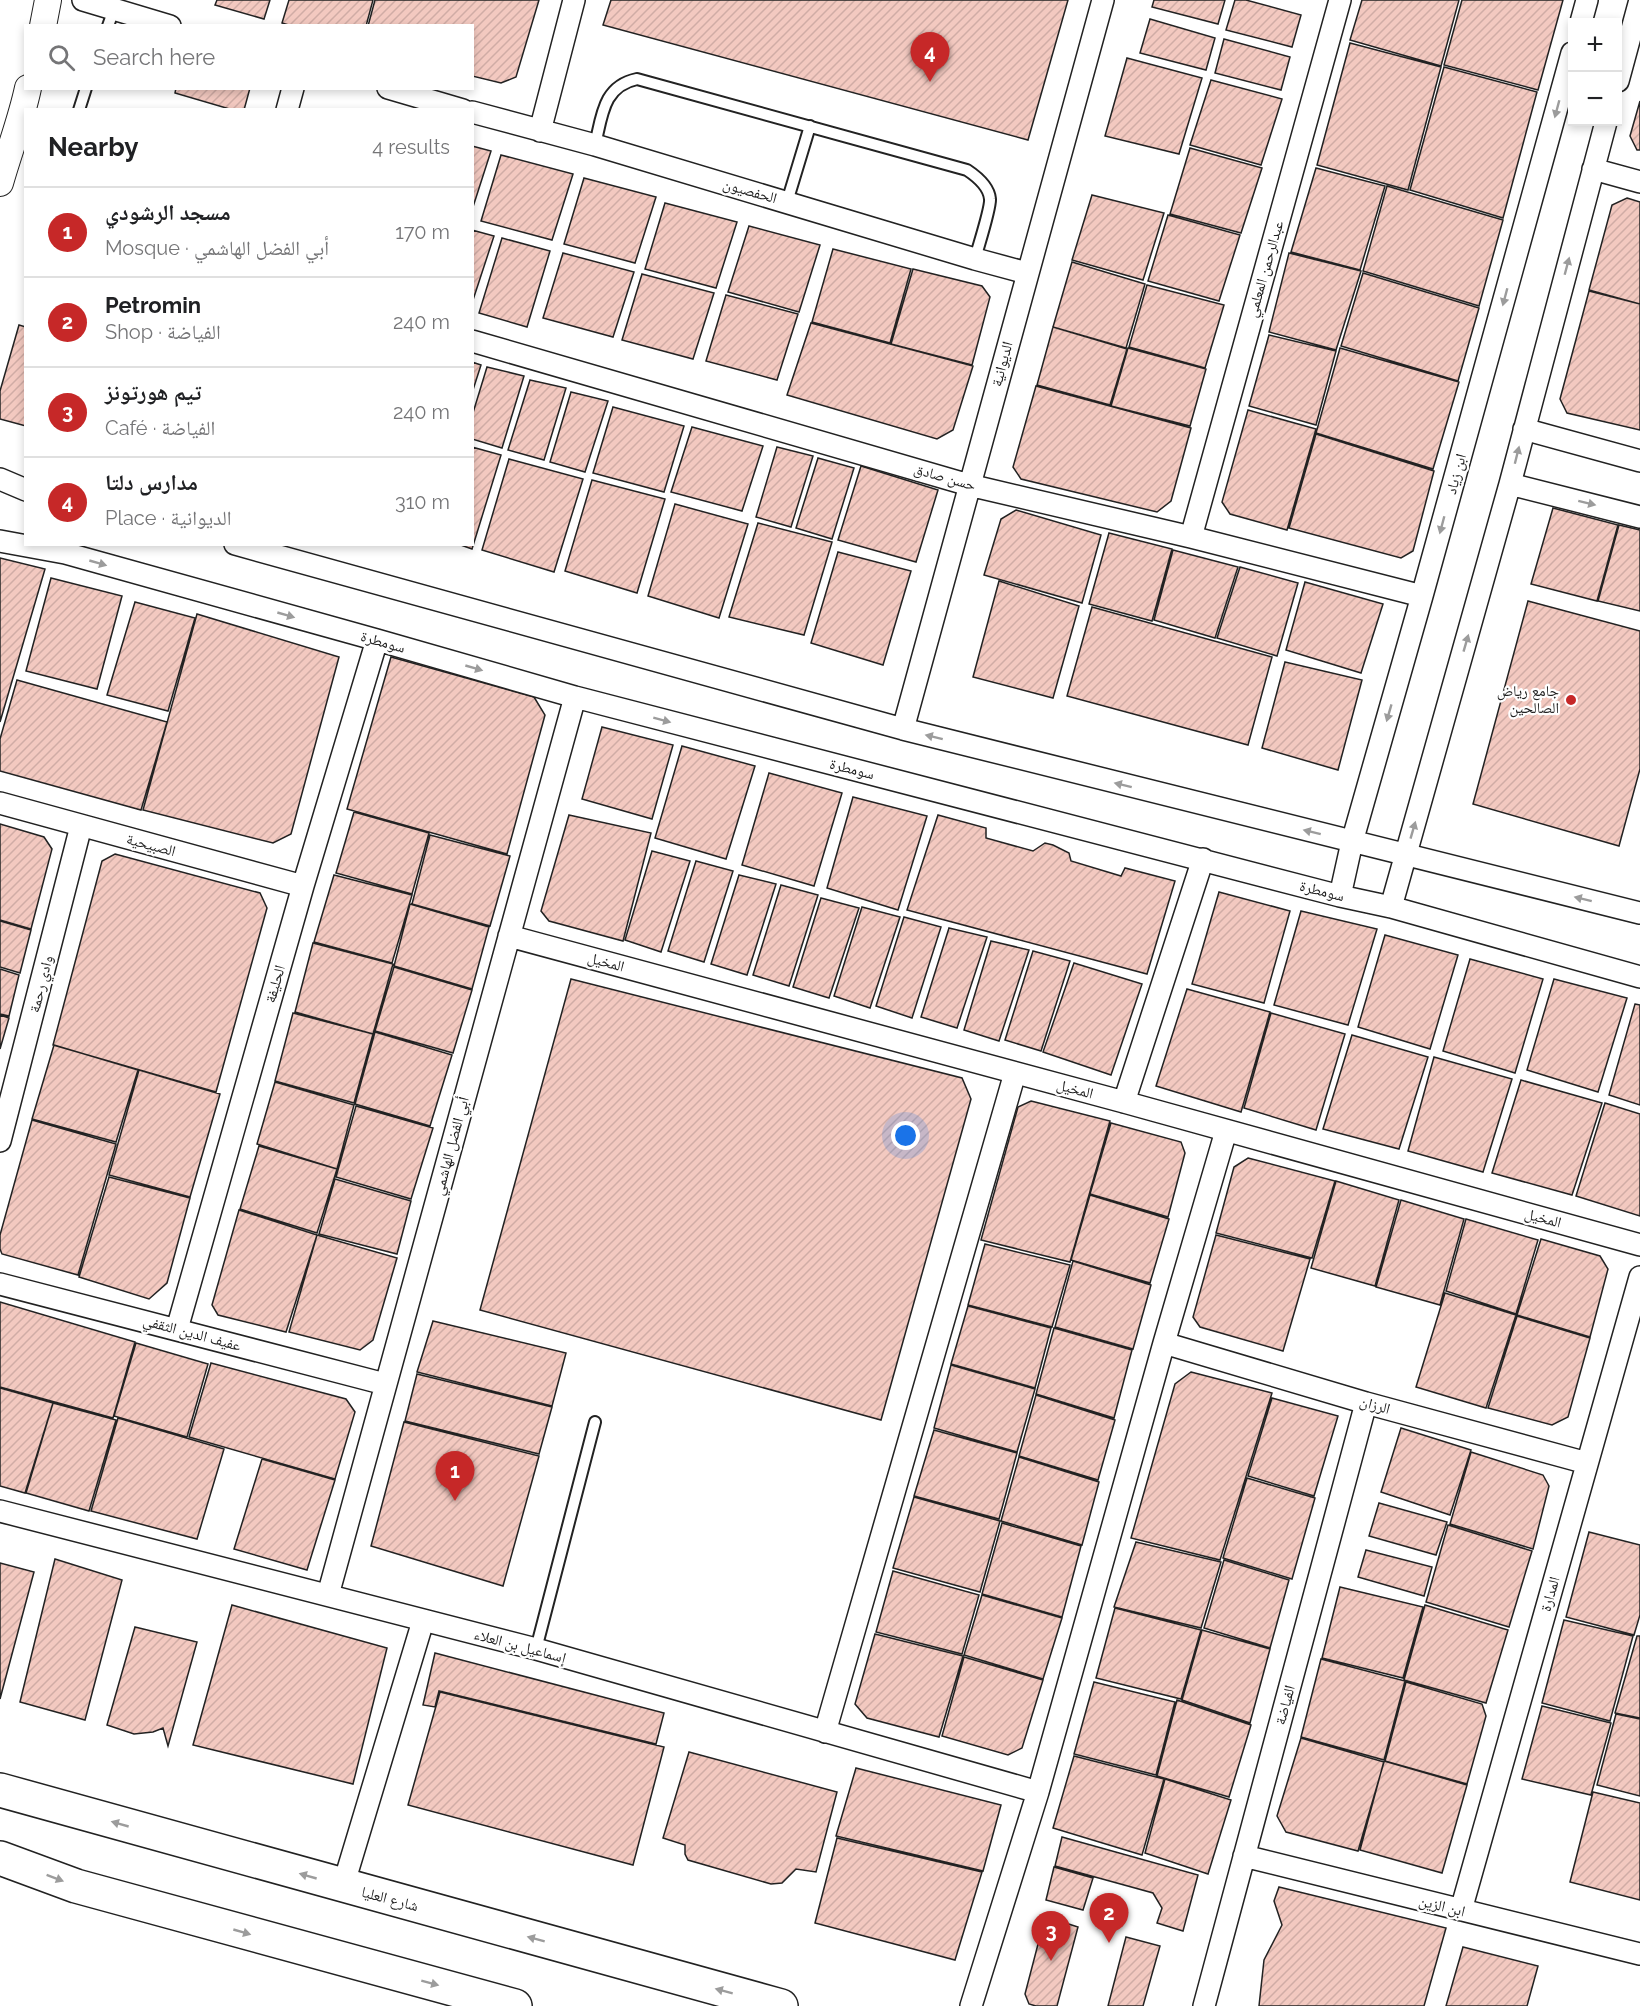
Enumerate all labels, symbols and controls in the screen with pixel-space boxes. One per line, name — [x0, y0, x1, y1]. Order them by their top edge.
map controls — [1568, 18, 1622, 126]
button: + — [1568, 18, 1622, 72]
search box — [24, 24, 474, 90]
pin: 4 — [910, 32, 950, 82]
icon: search — [45, 41, 78, 74]
text: Search here — [93, 44, 215, 70]
button: − — [1568, 72, 1622, 126]
one-way arrow — [1552, 100, 1561, 118]
text: Nearby — [48, 132, 138, 162]
text: 4 results — [372, 135, 450, 159]
street label: الحفصيون — [721, 175, 779, 208]
text: مسجد الرشودي — [105, 199, 231, 225]
street label: عبدالرحمن المعلمي — [1243, 218, 1290, 320]
text: 1 — [63, 220, 72, 244]
text: 170 m — [395, 220, 450, 244]
text: Mosque · أبي الفضل الهاشمي — [105, 236, 329, 260]
one-way arrow — [1563, 257, 1573, 275]
one-way arrow — [1500, 288, 1509, 306]
text: Petromin — [105, 292, 201, 318]
text: 2 — [62, 310, 73, 334]
text: 240 m — [393, 310, 450, 334]
text: Shop · الفياضة — [105, 320, 221, 344]
street label: الديوانية — [987, 339, 1017, 389]
text: تيم هورتونز — [105, 379, 201, 405]
text: 3 — [62, 400, 73, 424]
text: 240 m — [393, 400, 450, 424]
text: Café · الفياضة — [105, 416, 215, 440]
one-way arrow — [1513, 445, 1523, 464]
street label: ابن زياد — [1442, 452, 1471, 497]
street label: حسن صادق — [912, 460, 978, 496]
text: مدارس دلتا — [105, 469, 198, 495]
text: 4 — [62, 490, 73, 514]
text: 310 m — [395, 490, 450, 514]
one-way arrow — [1578, 499, 1596, 509]
text: Place · الديوانية — [105, 506, 232, 530]
one-way arrow — [1437, 516, 1446, 534]
one-way arrow — [89, 558, 107, 568]
one-way arrow — [277, 611, 295, 620]
street label: سومطرة — [359, 627, 407, 657]
one-way arrow — [1461, 633, 1471, 652]
one-way arrow — [465, 664, 483, 673]
place label: جامع رياض الصالحين — [1497, 682, 1559, 718]
marker: جامع رياض الصالحين — [1564, 693, 1578, 707]
one-way arrow — [1384, 704, 1393, 722]
one-way arrow — [653, 716, 671, 725]
one-way arrow — [925, 731, 943, 741]
street label: سومطرة — [828, 755, 876, 783]
one-way arrow — [1114, 779, 1132, 789]
one-way arrow — [1409, 821, 1418, 839]
one-way arrow — [1303, 827, 1321, 837]
street label: الصبيحية — [124, 830, 178, 860]
street label: سومطرة — [1298, 877, 1346, 905]
one-way arrow — [1574, 893, 1592, 903]
street label: المخيل — [585, 948, 626, 976]
street label: وادي رحمة — [25, 954, 59, 1015]
street label: الحليفة — [261, 963, 289, 1005]
street label: المخيل — [1054, 1075, 1095, 1103]
street label: أبي الفضل الهاشمي — [429, 1095, 476, 1198]
your location — [891, 1121, 920, 1150]
street label: المخيل — [1522, 1204, 1563, 1232]
street label: عفيف الدين الثقفي — [140, 1311, 243, 1358]
street label: الرزان — [1357, 1392, 1392, 1419]
pin: 1 — [436, 1452, 474, 1501]
street label: المدارة — [1536, 1574, 1564, 1614]
street label: إسماعيل بن العلاء — [472, 1625, 568, 1668]
street label: الفياضة — [1271, 1683, 1299, 1727]
one-way arrow — [111, 1818, 129, 1828]
one-way arrow — [299, 1871, 317, 1880]
one-way arrow — [46, 1874, 64, 1883]
street label: شارع العليا — [359, 1883, 421, 1916]
street label: ابن الزين — [1417, 1892, 1467, 1921]
pin: 2 — [1090, 1894, 1128, 1943]
pin: 3 — [1032, 1912, 1070, 1961]
one-way arrow — [233, 1928, 251, 1937]
one-way arrow — [527, 1934, 545, 1943]
one-way arrow — [421, 1979, 439, 1989]
one-way arrow — [715, 1985, 733, 1995]

